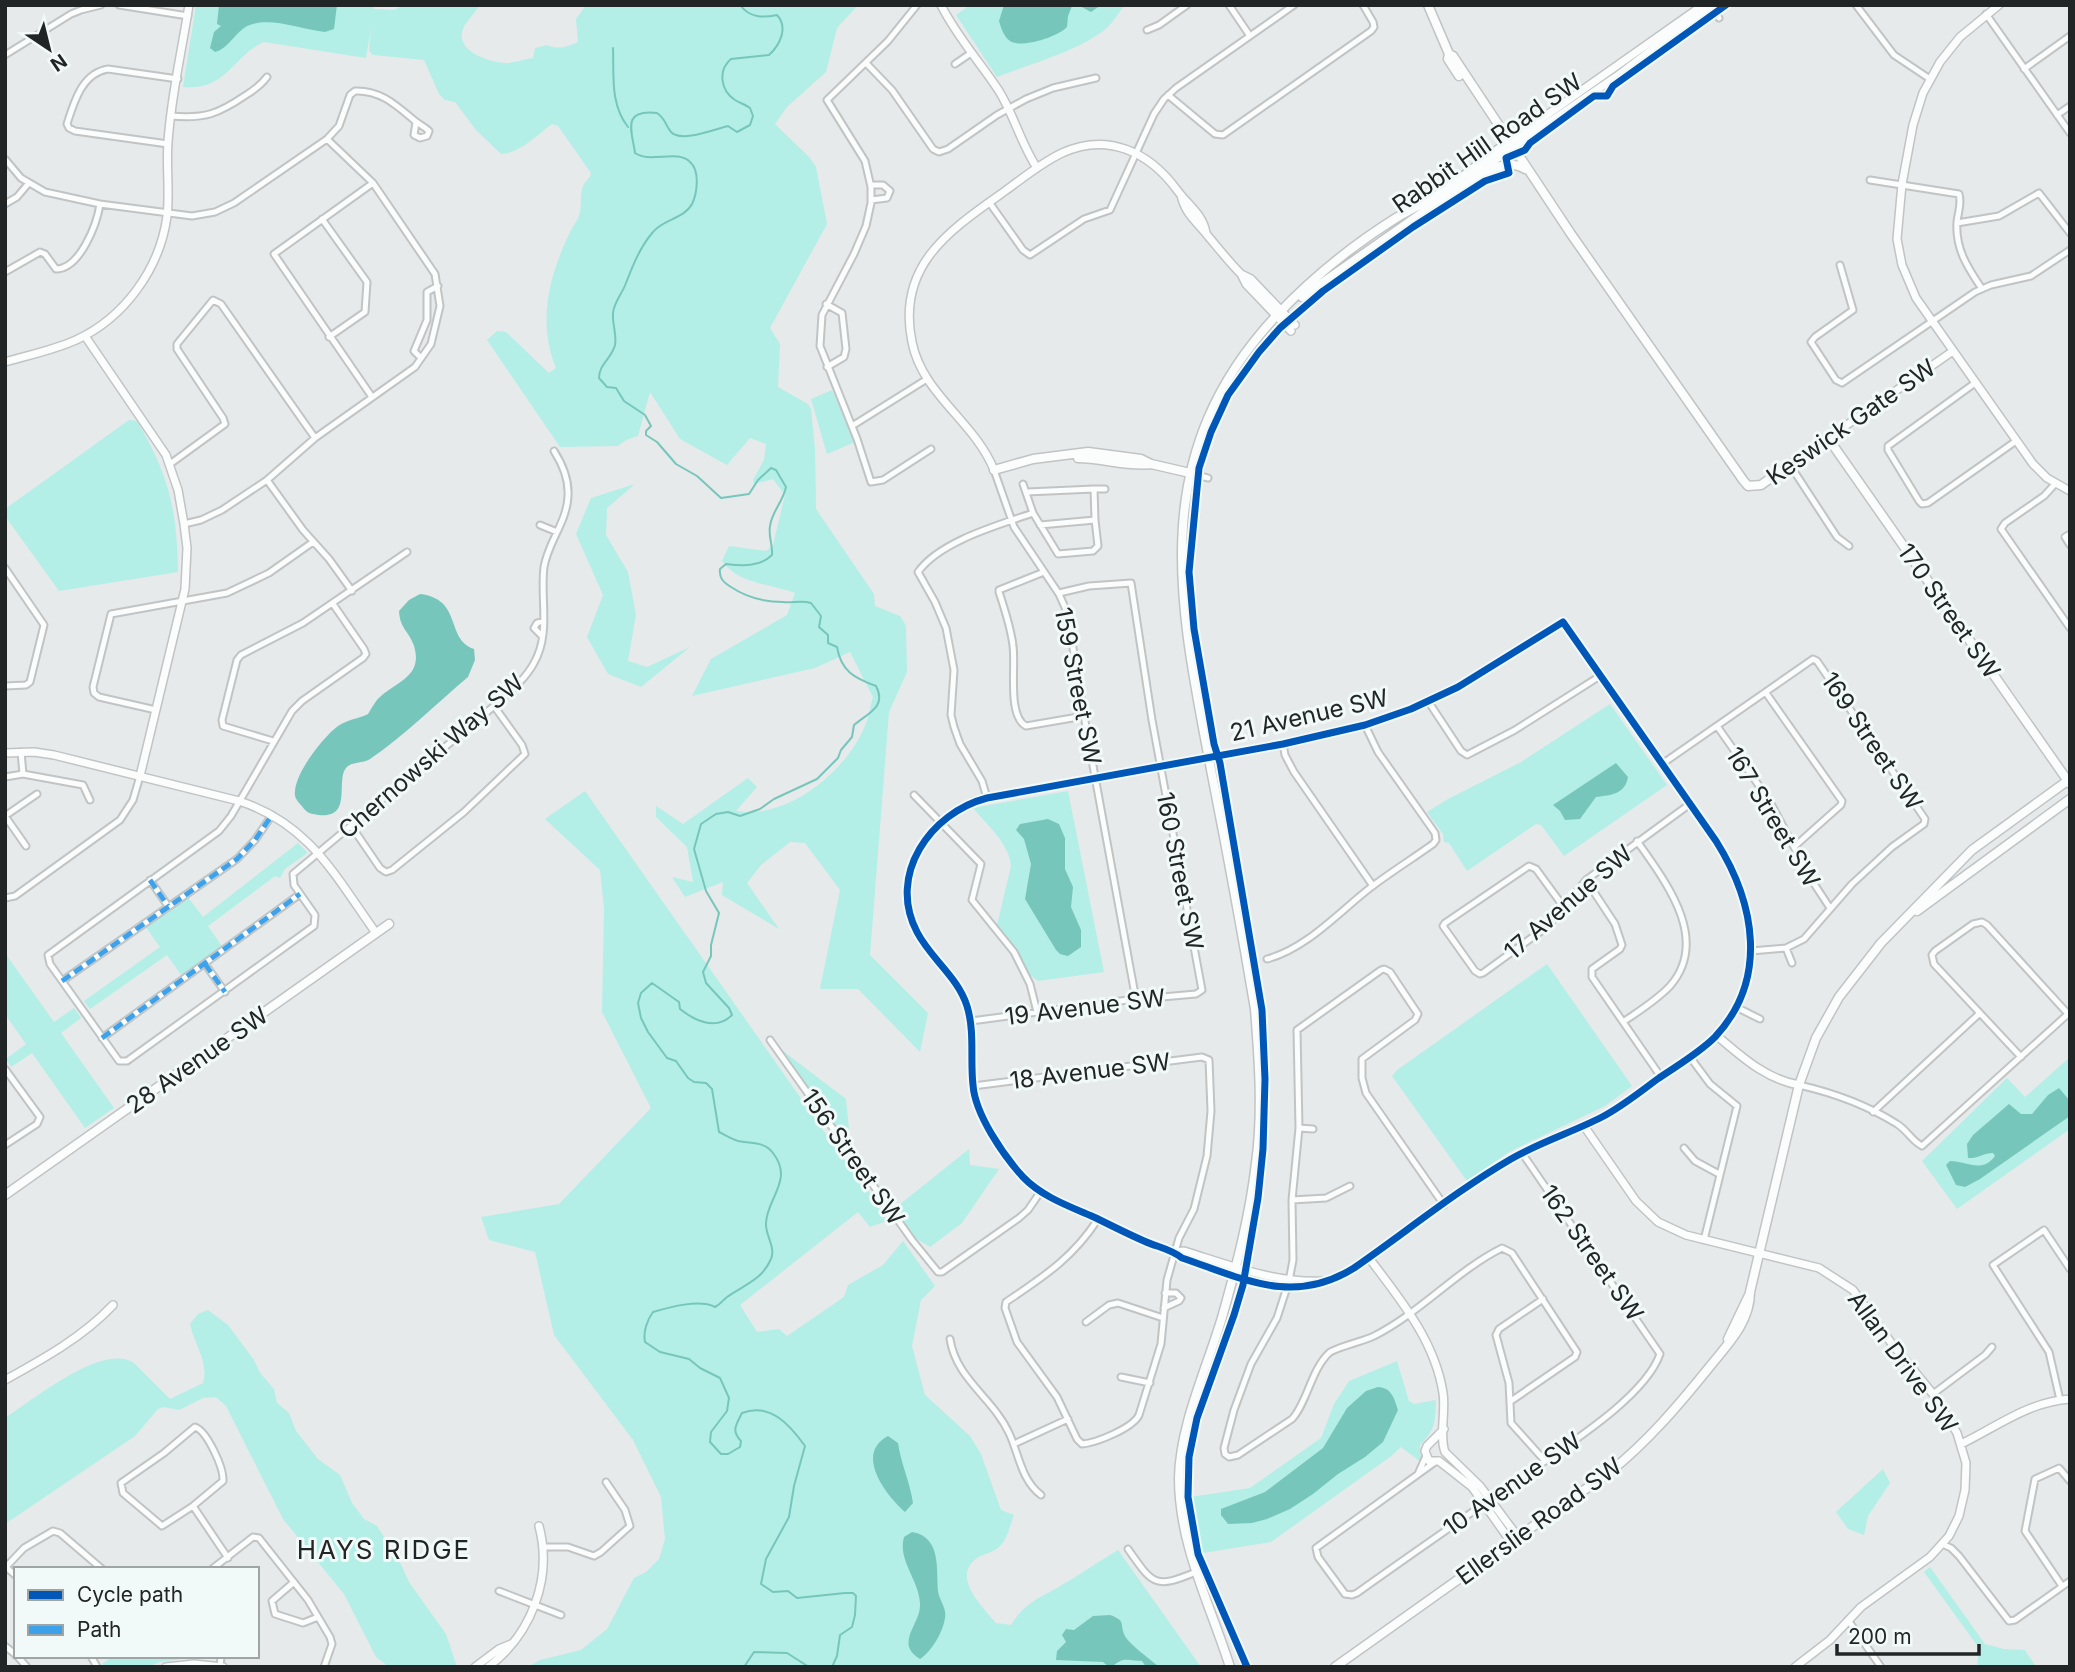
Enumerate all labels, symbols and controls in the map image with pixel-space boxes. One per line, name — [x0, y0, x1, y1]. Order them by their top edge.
north arrow — [14, 14, 84, 84]
text: N — [46, 49, 71, 76]
street label: Rabbit Hill Road SW — [1387, 67, 1587, 219]
street label: Keswick Gate SW — [1761, 353, 1941, 491]
street label: 170 Street SW — [1892, 538, 2006, 684]
street label: 159 Street SW — [1049, 605, 1108, 767]
street label: Chernowski Way SW — [332, 667, 530, 844]
street label: 169 Street SW — [1815, 667, 1929, 816]
street label: 21 Avenue SW — [1227, 683, 1391, 747]
street label: 167 Street SW — [1720, 742, 1826, 893]
street label: 160 Street SW — [1150, 790, 1210, 953]
street label: 17 Avenue SW — [1498, 838, 1638, 965]
street label: 19 Avenue SW — [1003, 983, 1167, 1031]
street label: 28 Avenue SW — [121, 1000, 274, 1120]
street label: 18 Avenue SW — [1008, 1047, 1172, 1095]
street label: 156 Street SW — [795, 1083, 911, 1231]
street label: 162 Street SW — [1534, 1179, 1650, 1327]
street label: Allan Drive SW — [1842, 1286, 1964, 1439]
street label: 10 Avenue SW — [1437, 1426, 1587, 1542]
street label: Ellerslie Road SW — [1450, 1451, 1628, 1591]
district label: HAYS RIDGE — [297, 1534, 471, 1565]
legend — [14, 1567, 259, 1658]
text: Cycle path — [77, 1582, 183, 1607]
scale bar — [1837, 1612, 1979, 1656]
text: Path — [77, 1617, 122, 1642]
text: 200 m — [1848, 1624, 1912, 1649]

